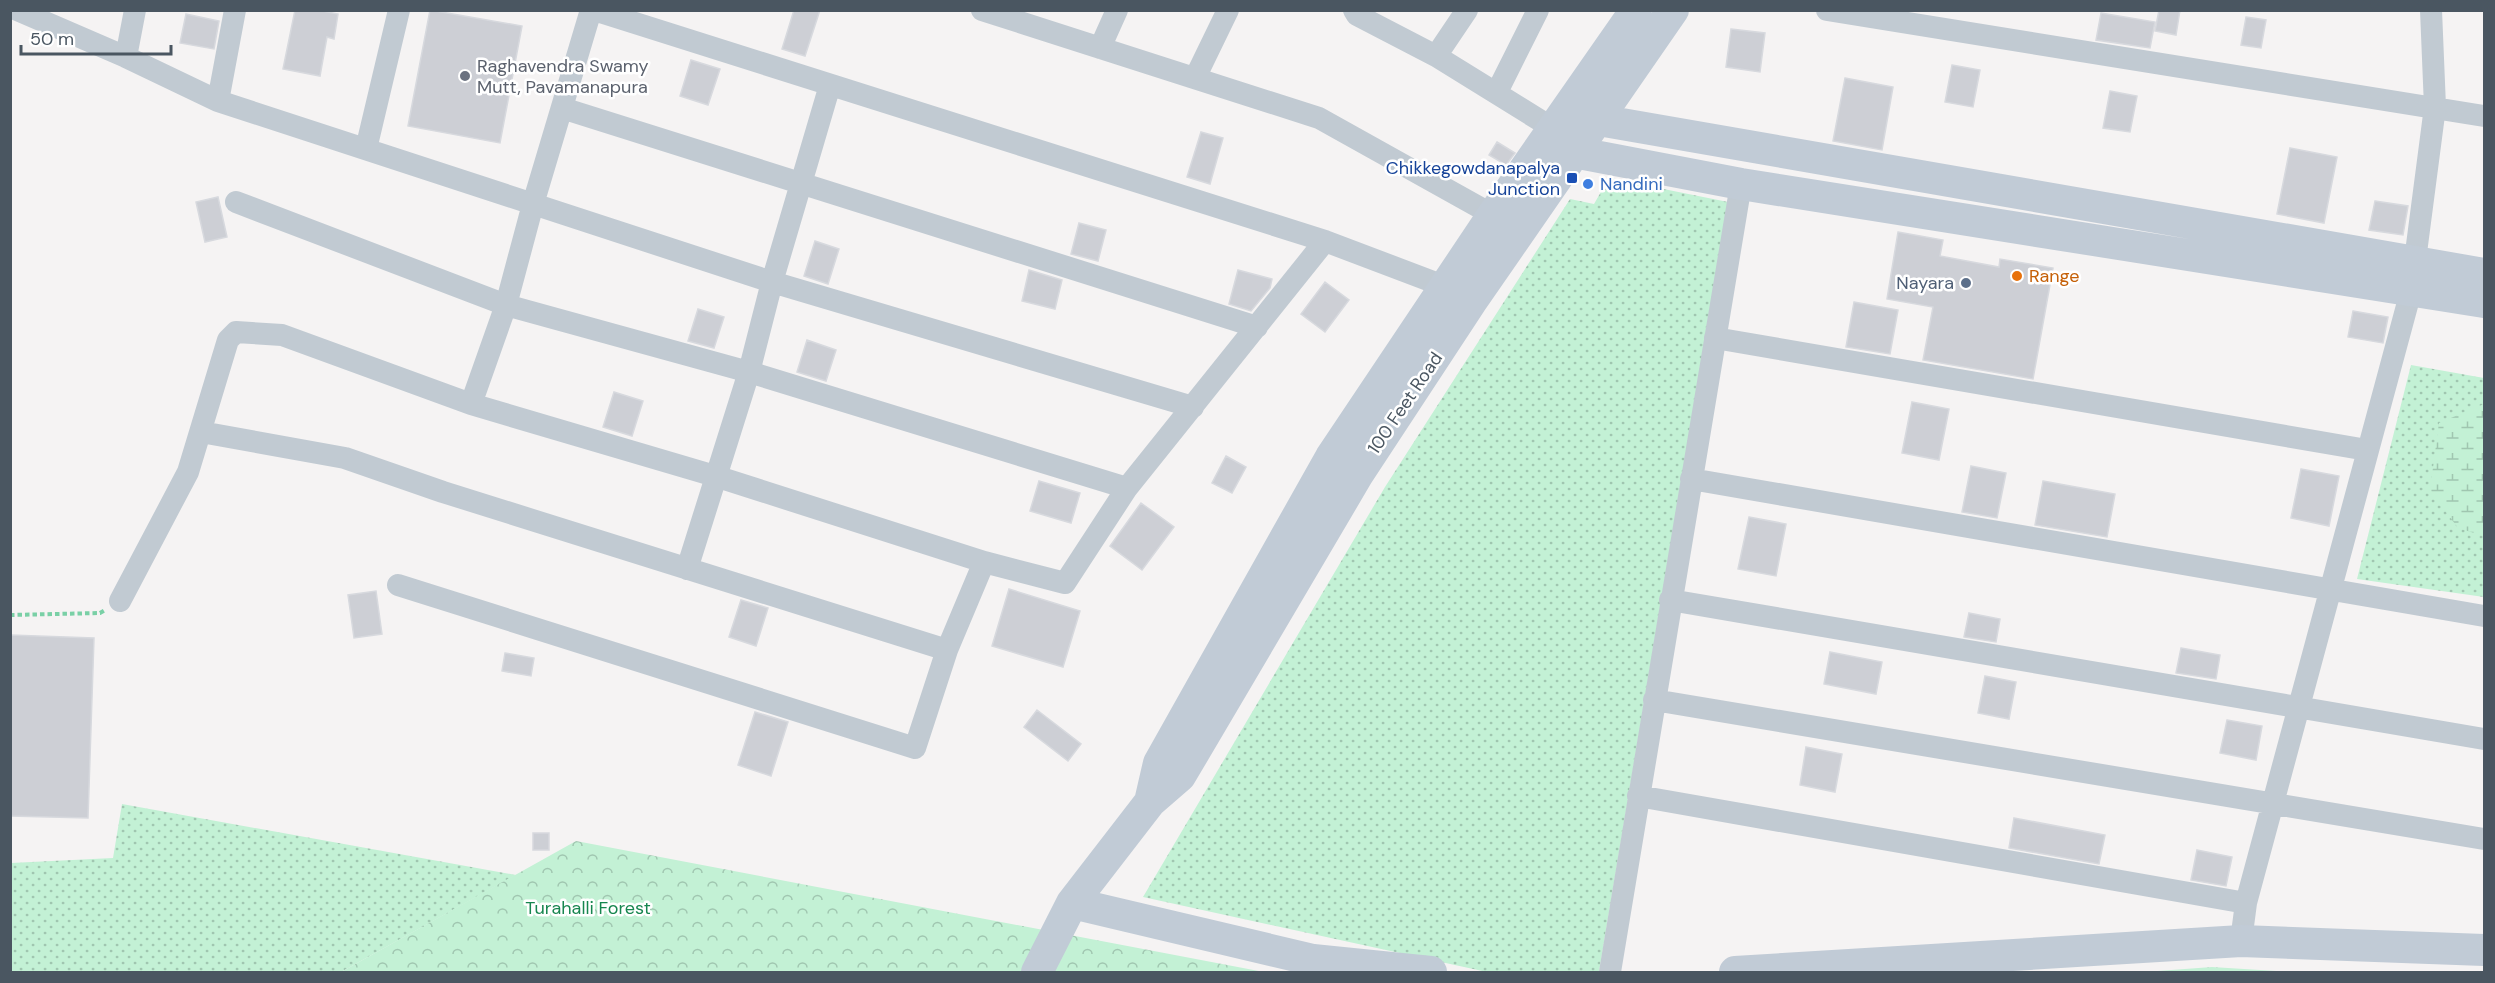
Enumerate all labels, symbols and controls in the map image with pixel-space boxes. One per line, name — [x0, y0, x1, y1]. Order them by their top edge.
scale bar — [21, 18, 171, 56]
text: 50 m — [30, 27, 74, 51]
place label: Raghavendra Swamy Mutt, Pavamanapura — [477, 54, 649, 99]
marker: Raghavendra Swamy Mutt, Pavamanapura — [458, 69, 472, 83]
place label: Chikkegowdanapalya Junction — [1386, 156, 1560, 201]
marker: Chikkegowdanapalya Junction — [1565, 171, 1579, 185]
place label: Nandini — [1600, 172, 1663, 196]
marker: Nandini — [1581, 177, 1595, 191]
place label: Range — [2029, 264, 2079, 288]
marker: Range — [2010, 269, 2024, 283]
place label: Nayara — [1896, 271, 1954, 295]
marker: Nayara — [1959, 276, 1973, 290]
street label: 100 Feet Road — [1362, 347, 1448, 459]
park label: Turahalli Forest — [525, 896, 651, 920]

